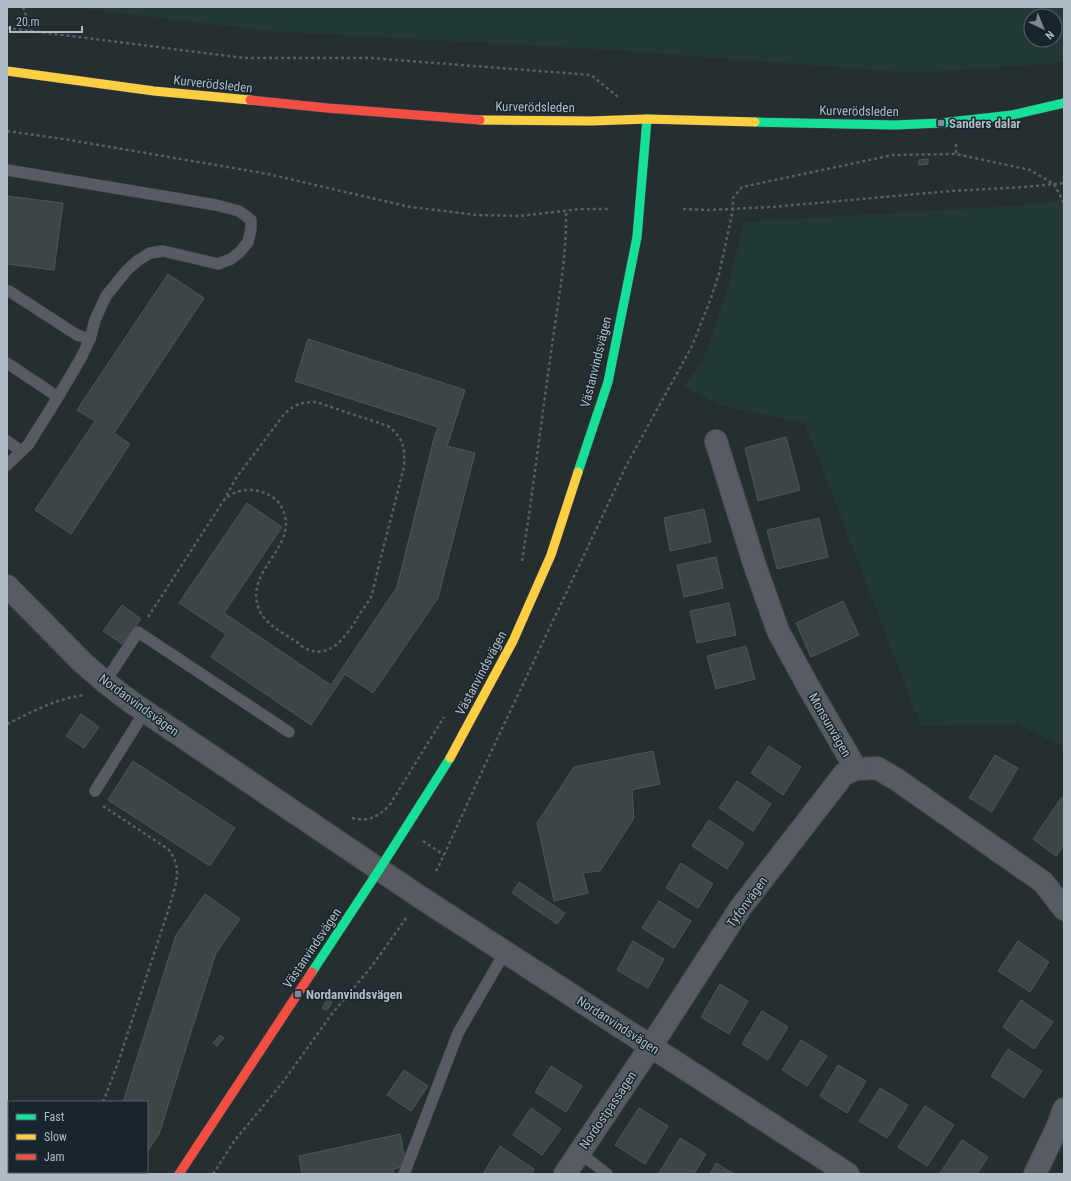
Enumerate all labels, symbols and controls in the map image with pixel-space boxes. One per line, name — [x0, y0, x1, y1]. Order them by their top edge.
scale bar — [10, 8, 82, 34]
north arrow — [1023, 8, 1063, 48]
text: 20 m — [16, 15, 40, 29]
text: N — [1042, 28, 1057, 42]
street label: Kurverödsleden — [173, 72, 253, 96]
street label: Kurverödsleden — [495, 99, 575, 115]
street label: Kurverödsleden — [819, 103, 899, 119]
place label: Sanders dalar — [949, 116, 1021, 131]
marker: Sanders dalar — [936, 118, 946, 128]
street label: Västanvindsvägen — [577, 315, 615, 409]
street label: Västanvindsvägen — [452, 628, 510, 718]
street label: Nordanvindsvägen — [96, 671, 182, 739]
street label: Monsunvägen — [806, 690, 854, 760]
street label: Tyfonvägen — [724, 874, 770, 930]
street label: Västanvindsvägen — [280, 905, 344, 991]
place label: Nordanvindsvägen — [306, 987, 402, 1002]
marker: Nordanvindsvägen — [293, 989, 303, 999]
street label: Nordanvindsvägen — [574, 993, 662, 1057]
street label: Nordostpassagen — [576, 1068, 640, 1152]
legend — [8, 1101, 148, 1173]
text: Fast — [44, 1110, 65, 1124]
text: Slow — [44, 1130, 67, 1144]
text: Jam — [44, 1150, 65, 1164]

